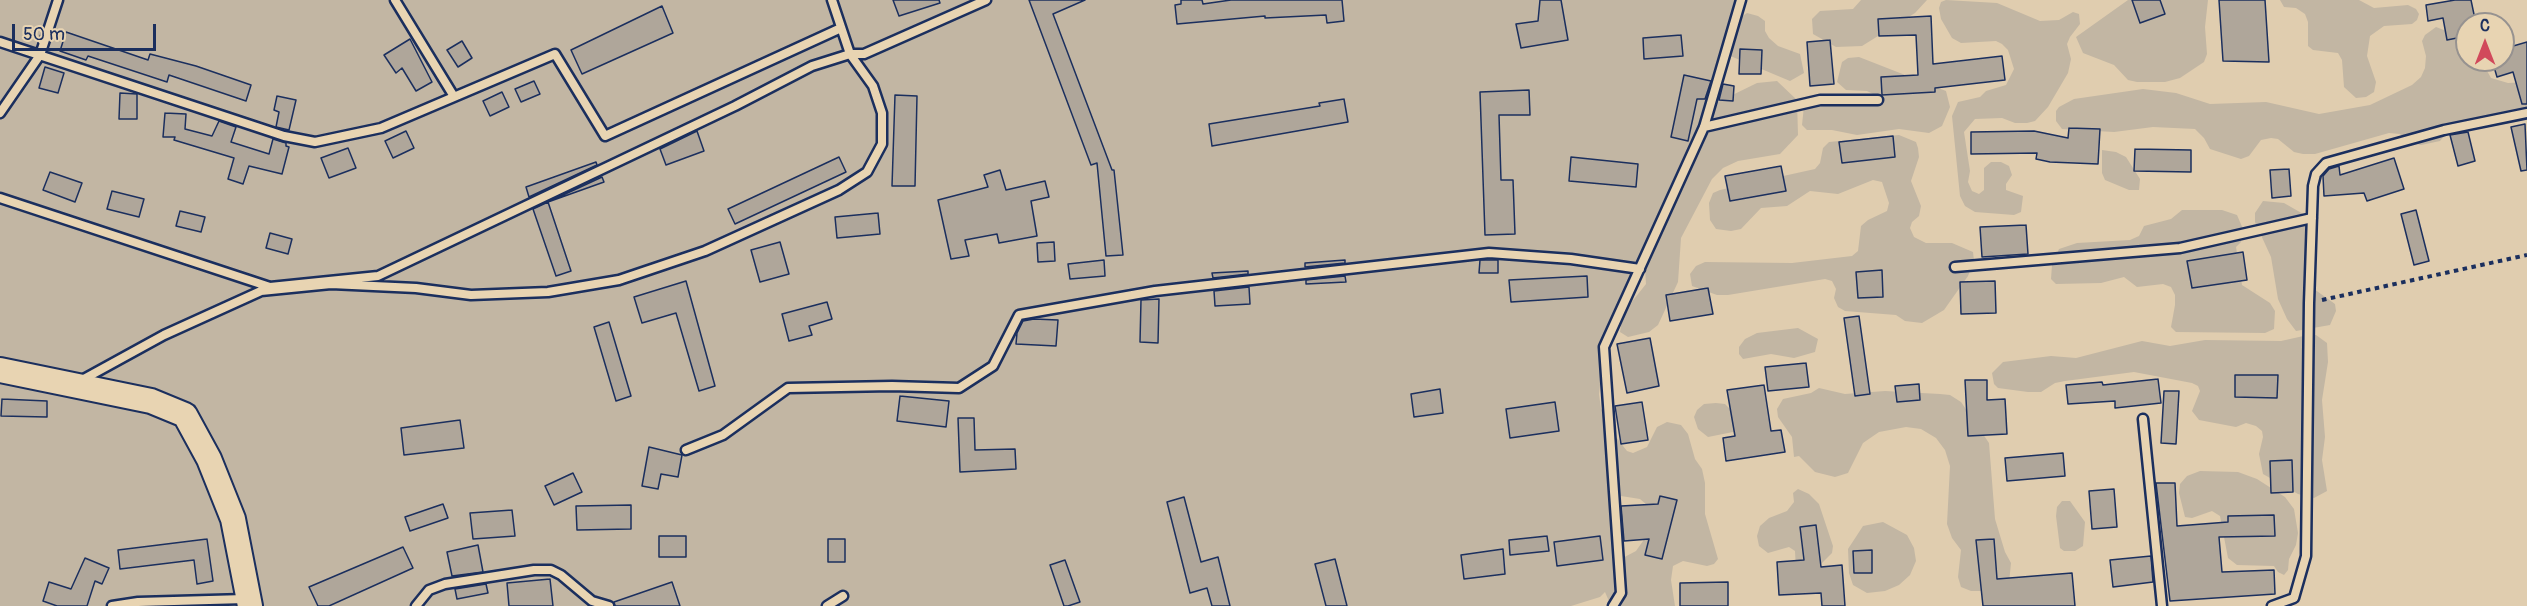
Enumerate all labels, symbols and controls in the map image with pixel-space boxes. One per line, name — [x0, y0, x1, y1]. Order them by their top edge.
scale bar — [15, 12, 159, 50]
north arrow — [2455, 12, 2515, 72]
text: С — [2480, 16, 2490, 36]
text: 50 m — [23, 23, 65, 46]

